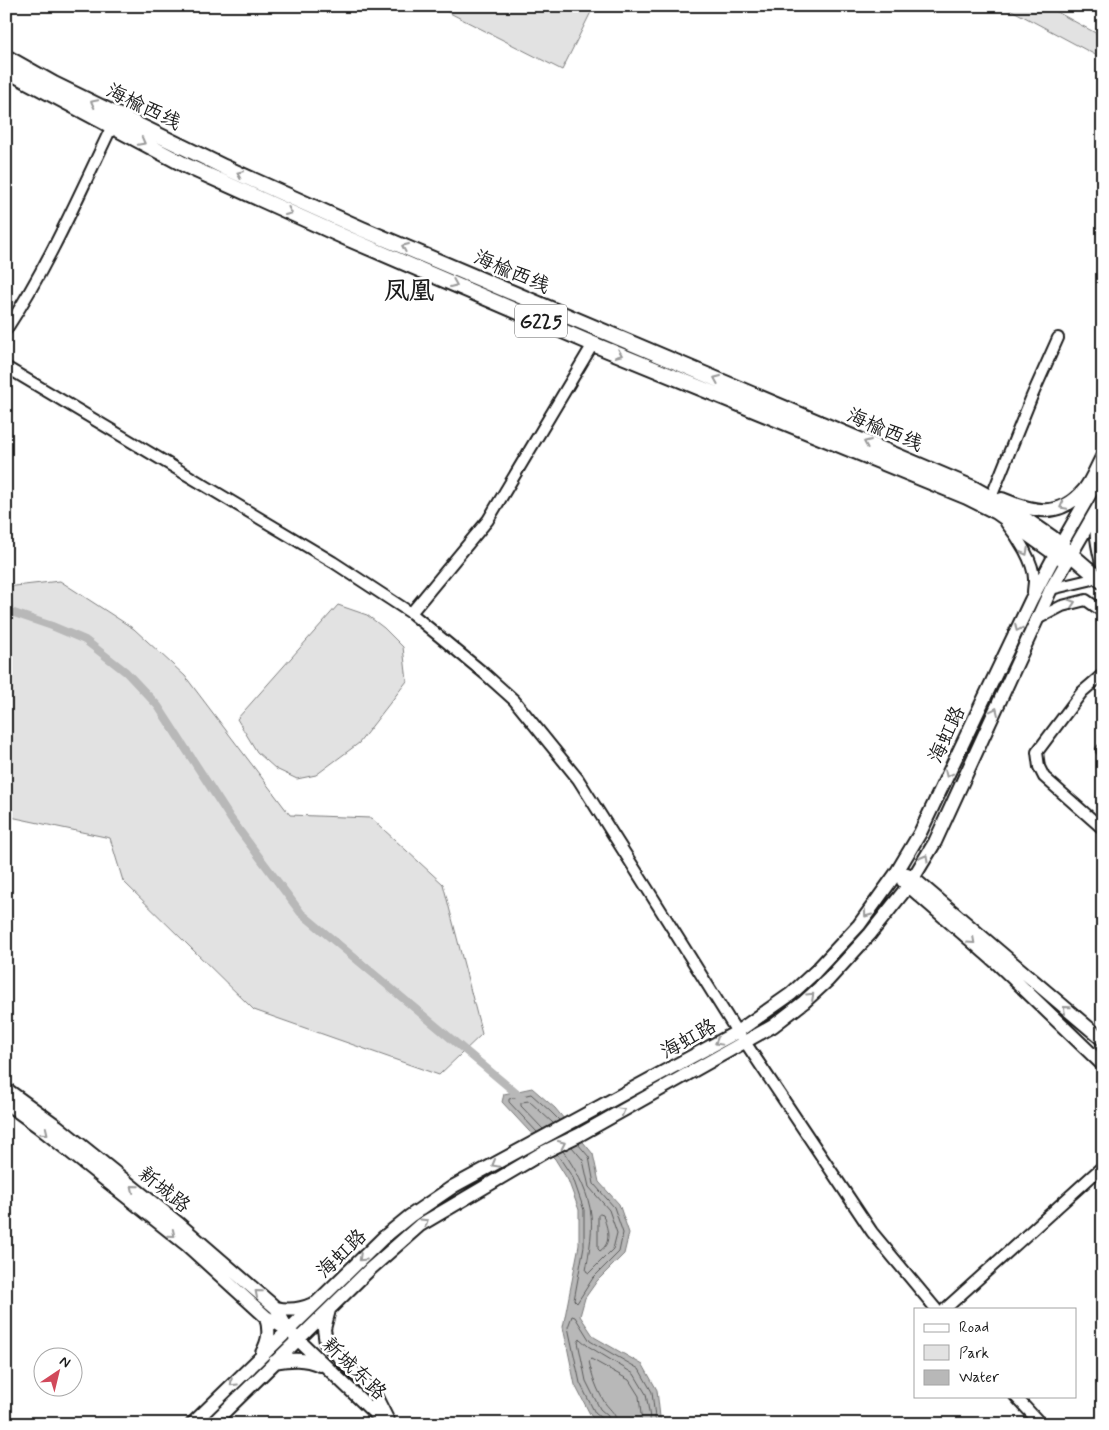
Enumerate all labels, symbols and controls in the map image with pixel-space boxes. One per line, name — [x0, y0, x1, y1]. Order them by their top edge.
street label: 海榆西线 — [101, 78, 185, 137]
one-way arrow — [90, 99, 99, 110]
one-way arrow — [137, 136, 146, 146]
one-way arrow — [236, 170, 245, 181]
one-way arrow — [284, 206, 293, 216]
one-way arrow — [401, 243, 409, 253]
street label: 海榆西线 — [469, 244, 554, 300]
district label: 凤凰 — [384, 276, 434, 309]
one-way arrow — [449, 278, 458, 288]
road number: G225 — [515, 304, 567, 338]
one-way arrow — [614, 348, 623, 359]
one-way arrow — [713, 375, 722, 386]
street label: 海榆西线 — [842, 402, 927, 458]
one-way arrow — [863, 438, 872, 449]
one-way arrow — [1059, 500, 1068, 510]
one-way arrow — [1019, 547, 1029, 556]
one-way arrow — [1067, 599, 1075, 609]
one-way arrow — [1014, 623, 1024, 632]
street label: 海虹路 — [922, 701, 973, 768]
one-way arrow — [989, 707, 1000, 716]
one-way arrow — [944, 769, 954, 778]
one-way arrow — [919, 854, 929, 863]
one-way arrow — [863, 909, 873, 918]
one-way arrow — [966, 935, 975, 944]
one-way arrow — [805, 993, 814, 1002]
one-way arrow — [1062, 1005, 1071, 1014]
street label: 海虹路 — [656, 1012, 722, 1066]
one-way arrow — [715, 1036, 724, 1046]
one-way arrow — [616, 1108, 625, 1118]
one-way arrow — [40, 1127, 49, 1136]
one-way arrow — [556, 1140, 565, 1150]
one-way arrow — [491, 1158, 500, 1168]
street label: 新城路 — [132, 1161, 197, 1220]
one-way arrow — [131, 1185, 140, 1193]
one-way arrow — [419, 1219, 429, 1228]
street label: 海虹路 — [311, 1223, 374, 1285]
one-way arrow — [167, 1228, 176, 1237]
one-way arrow — [359, 1252, 368, 1261]
one-way arrow — [255, 1290, 264, 1299]
legend — [914, 1308, 1076, 1398]
text: Road — [959, 1318, 989, 1338]
street label: 新城东路 — [316, 1332, 393, 1407]
text: Park — [959, 1344, 989, 1364]
north arrow — [32, 1348, 82, 1398]
text: N — [56, 1352, 74, 1372]
text: Water — [959, 1368, 999, 1388]
one-way arrow — [230, 1377, 239, 1386]

